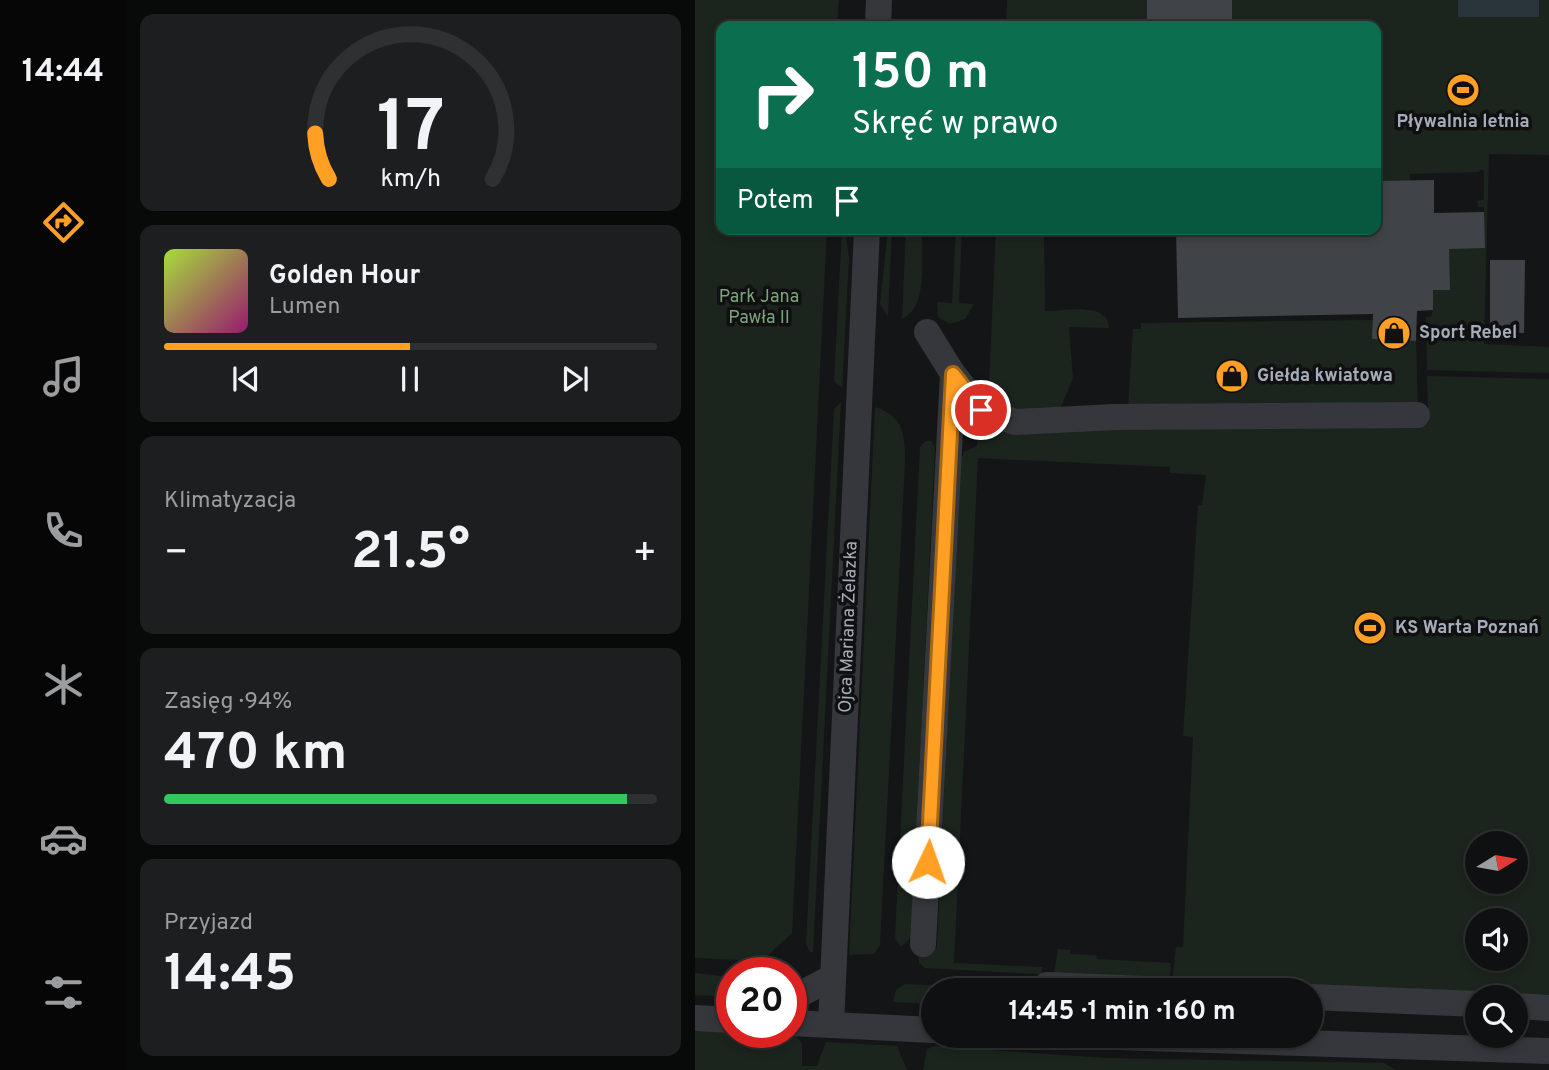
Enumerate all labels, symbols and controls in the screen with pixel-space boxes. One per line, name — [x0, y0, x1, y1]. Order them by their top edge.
text: 150 m — [852, 44, 989, 106]
icon: right — [737, 49, 828, 140]
text: 14:44 — [22, 53, 104, 93]
sports icon: Pływalnia letnia — [1444, 71, 1482, 109]
text: 17 — [376, 85, 445, 177]
text: Skręć w prawo — [852, 105, 1058, 145]
place label: Pływalnia letnia — [1396, 111, 1530, 134]
text: km/h — [380, 163, 441, 195]
icon: arrive — [828, 182, 866, 220]
text: Potem — [737, 185, 814, 218]
icon: directions — [39, 198, 88, 247]
text: Golden Hour — [269, 260, 420, 293]
park label: Park Jana Pawła II — [719, 286, 799, 330]
text: Lumen — [269, 293, 340, 322]
shop icon: Sport Rebel — [1375, 314, 1413, 352]
place label: Sport Rebel — [1419, 322, 1517, 345]
icon: music — [39, 352, 88, 401]
shop icon: Giełda kwiatowa — [1213, 357, 1251, 395]
icon: previous — [227, 360, 265, 398]
icon: pause — [391, 360, 429, 398]
icon: next — [556, 360, 594, 398]
place label: Giełda kwiatowa — [1257, 365, 1393, 388]
pin — [951, 380, 1011, 440]
icon: arrive — [962, 391, 1000, 429]
text: Klimatyzacja — [164, 487, 296, 516]
icon: phone — [39, 506, 88, 555]
text: 21.5° — [351, 521, 470, 587]
text: − — [164, 530, 189, 579]
text: + — [632, 530, 657, 579]
street label: Ojca Mariana Żelazka — [833, 541, 863, 713]
sports icon: KS Warta Poznań — [1351, 609, 1389, 647]
place label: KS Warta Poznań — [1395, 617, 1539, 640]
icon: climate — [39, 660, 88, 709]
text: Zasięg · 94% — [164, 688, 292, 717]
text: 470 km — [164, 722, 347, 788]
icon: car — [39, 814, 88, 863]
position arrow — [891, 825, 965, 899]
north arrow — [1465, 831, 1528, 894]
map controls — [1465, 831, 1528, 1048]
button: sound — [1465, 908, 1528, 971]
text: Przyjazd — [164, 909, 253, 938]
text: 14:45 — [164, 943, 296, 1009]
speed limit sign: 20 — [716, 957, 807, 1048]
icon: filters — [39, 968, 88, 1017]
button: search — [1465, 985, 1528, 1048]
text: 14:45 · 1 min · 160 m — [1008, 996, 1236, 1029]

